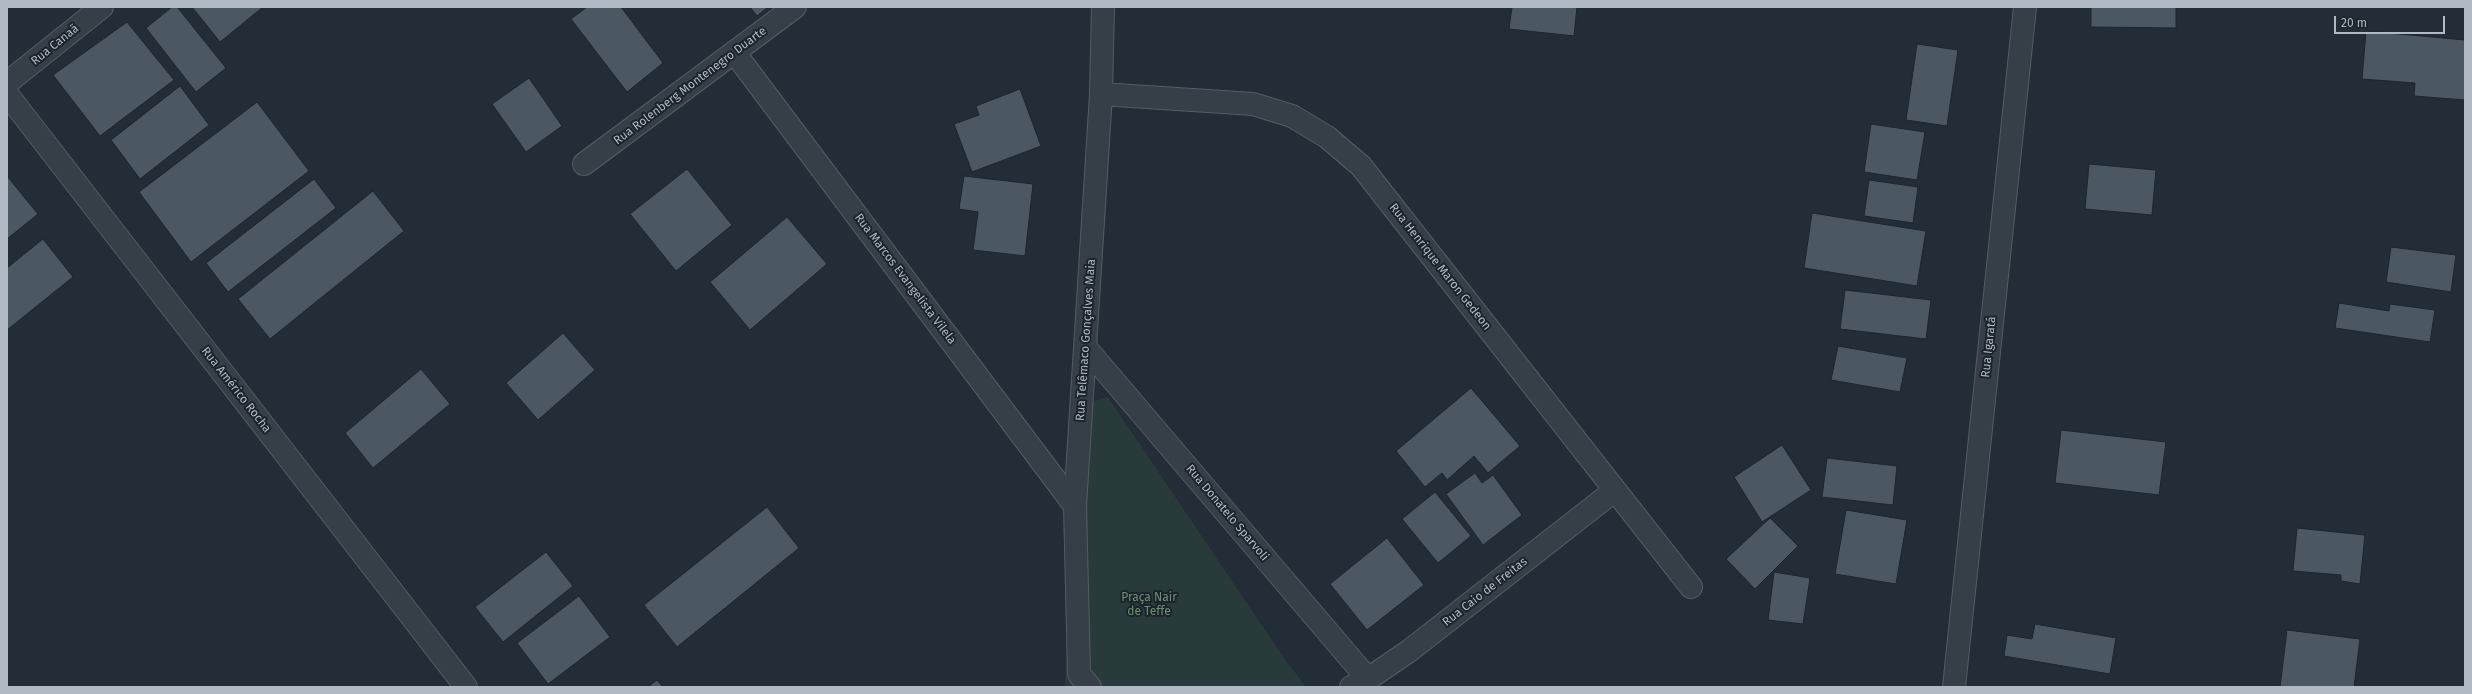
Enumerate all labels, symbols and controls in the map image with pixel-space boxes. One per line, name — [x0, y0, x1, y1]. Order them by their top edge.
scale bar — [2336, 8, 2447, 34]
text: 20 m — [2341, 16, 2367, 30]
street label: Rua Canaã — [28, 21, 82, 69]
street label: Rua Rolenberg Montenegro Duarte — [611, 24, 769, 148]
street label: Rua Henrique Maron Gedeon — [1386, 201, 1494, 333]
street label: Rua Marcos Evangelista Vilela — [851, 211, 959, 347]
street label: Rua Telêmaco Gonçalves Maia — [1073, 258, 1099, 422]
street label: Rua Igaratá — [1979, 316, 1999, 378]
street label: Rua Américo Rocha — [198, 344, 274, 436]
street label: Rua Donatelo Sparvoli — [1183, 462, 1271, 564]
street label: Rua Caio de Freitas — [1440, 554, 1530, 630]
park label: Praça Nair de Teffe — [1121, 591, 1177, 619]

